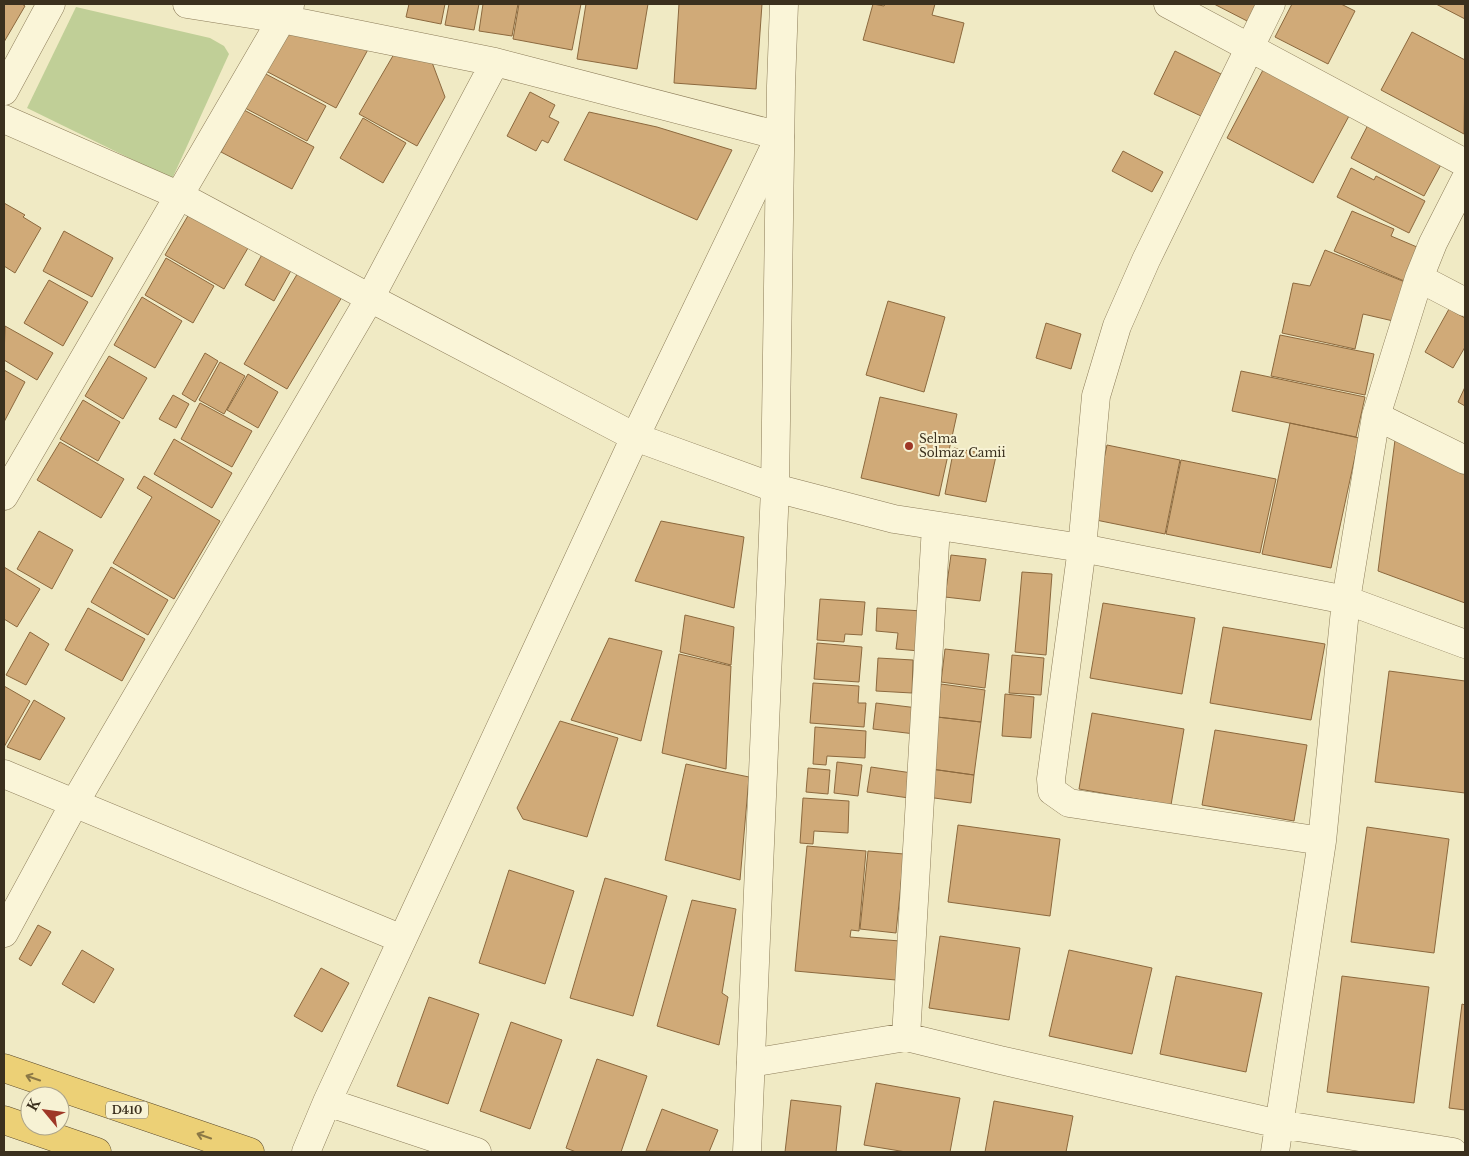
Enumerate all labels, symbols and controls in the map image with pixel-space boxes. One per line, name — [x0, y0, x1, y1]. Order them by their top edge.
place label: Selma Solmaz Camii — [919, 431, 1005, 460]
marker: Selma Solmaz Camii — [903, 440, 915, 452]
one-way arrow — [26, 1073, 42, 1082]
north arrow — [20, 1086, 70, 1136]
text: K — [23, 1095, 45, 1114]
road number: D410 — [106, 1102, 148, 1118]
one-way arrow — [196, 1131, 212, 1141]

